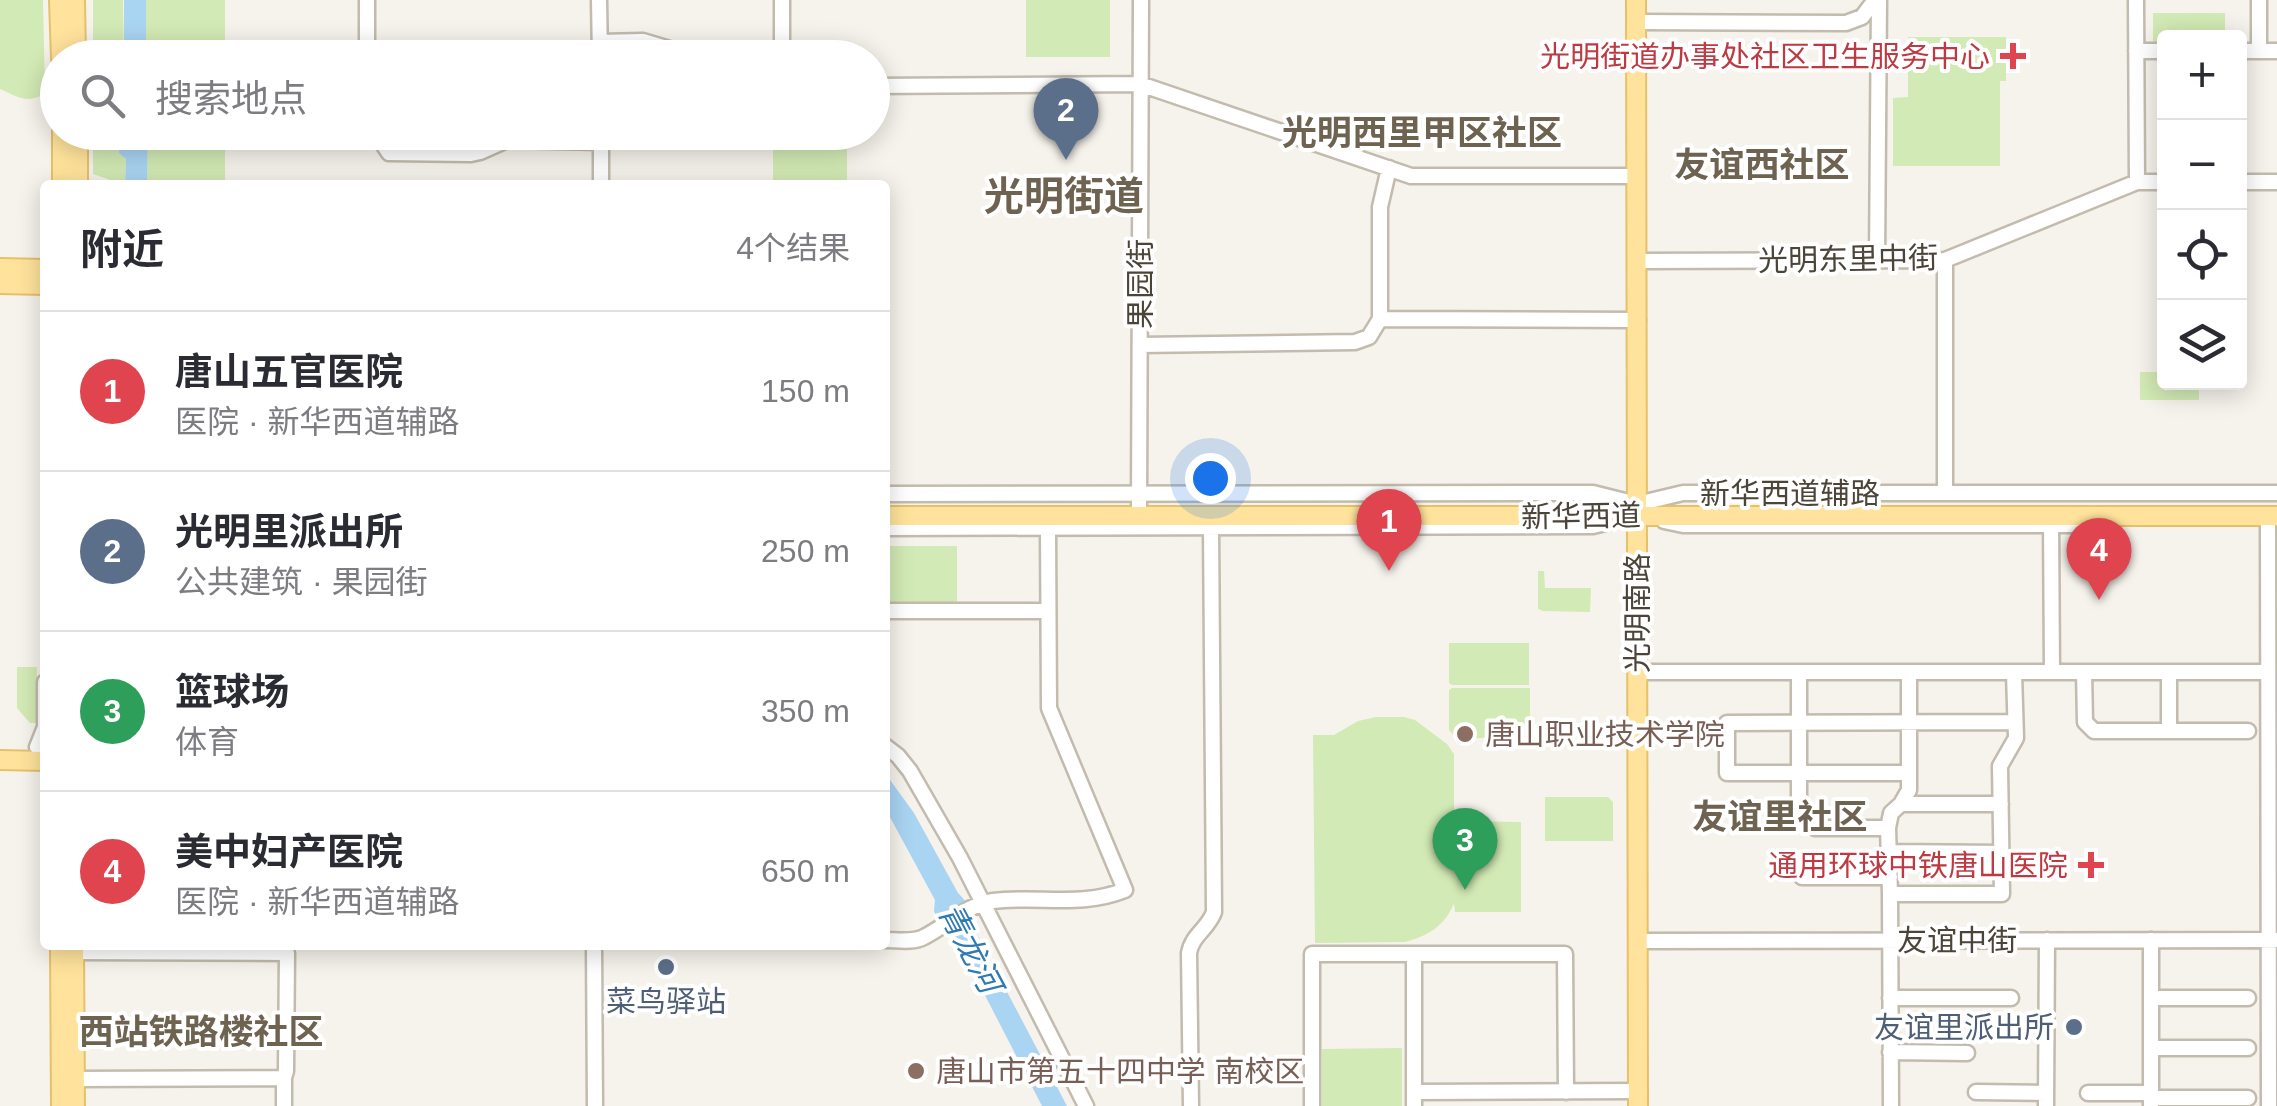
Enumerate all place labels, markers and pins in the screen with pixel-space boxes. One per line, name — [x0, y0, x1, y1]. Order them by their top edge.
place label: 光明街道办事处社区卫生服务中心 — [1540, 40, 1990, 73]
marker: 光明街道办事处社区卫生服务中心 — [2000, 43, 2026, 69]
pin: 2 — [1034, 78, 1098, 160]
pin: 1 — [1356, 488, 1422, 571]
pin: 4 — [2066, 518, 2132, 600]
place label: 唐山职业技术学院 — [1485, 718, 1725, 751]
marker: 唐山职业技术学院 — [1454, 723, 1476, 745]
pin: 3 — [1432, 808, 1498, 890]
place label: 通用环球中铁唐山医院 — [1768, 849, 2068, 882]
marker: 通用环球中铁唐山医院 — [2078, 852, 2104, 878]
marker: 菜鸟驿站 — [655, 956, 677, 978]
place label: 菜鸟驿站 — [606, 985, 726, 1018]
place label: 友谊里派出所 — [1874, 1011, 2054, 1044]
marker: 友谊里派出所 — [2063, 1016, 2085, 1038]
place label: 唐山市第五十四中学 南校区 — [936, 1055, 1304, 1088]
marker: 唐山市第五十四中学 南校区 — [905, 1060, 927, 1082]

